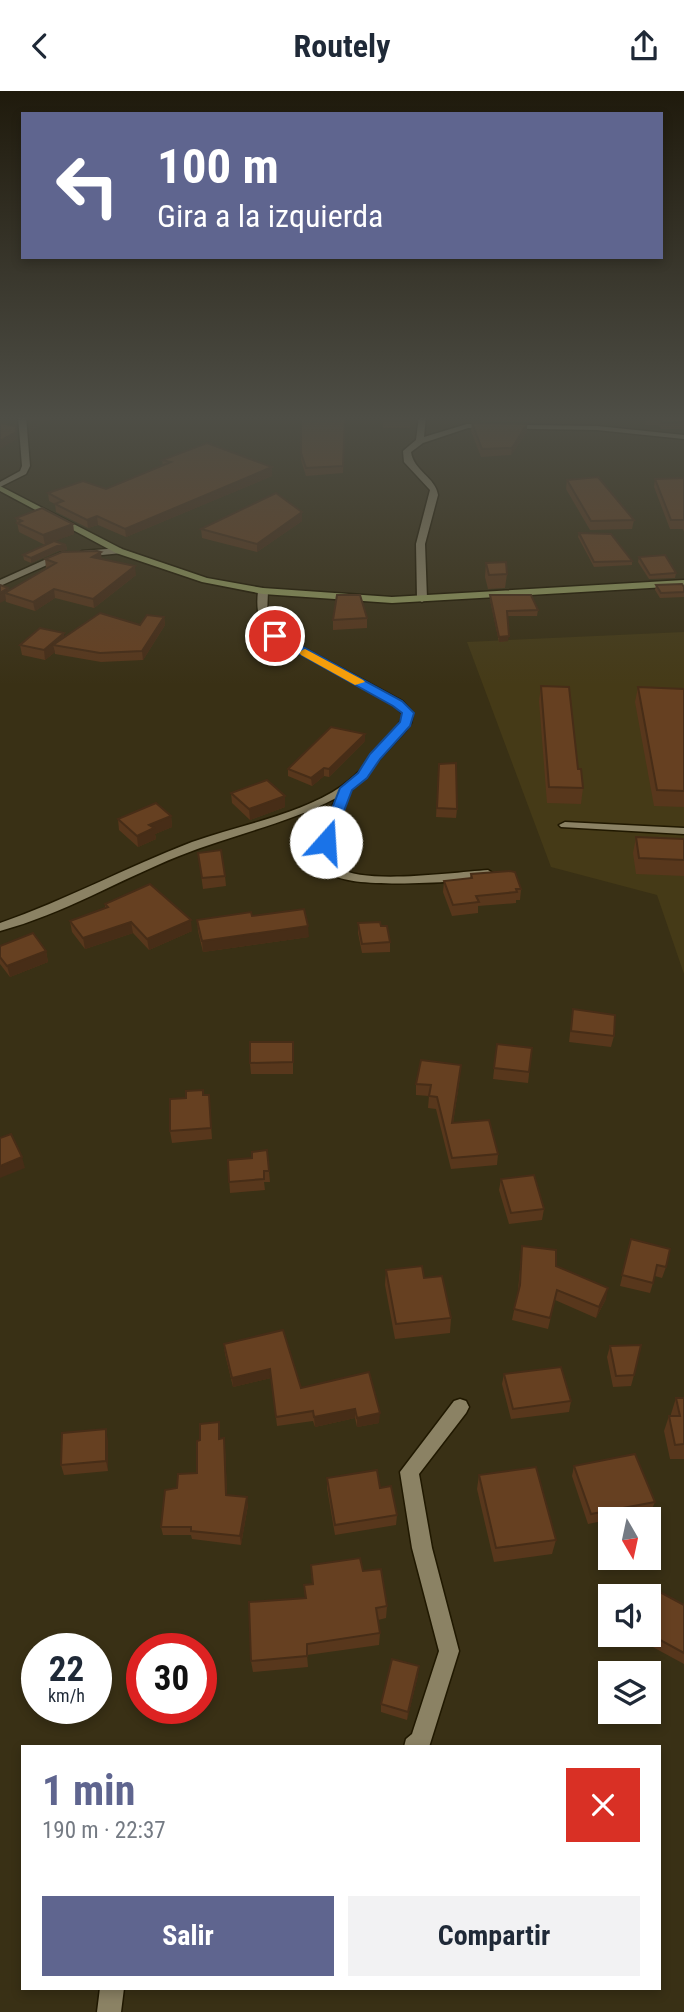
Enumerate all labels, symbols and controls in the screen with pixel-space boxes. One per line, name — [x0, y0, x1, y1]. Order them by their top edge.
icon: back — [21, 27, 59, 65]
text: Routely — [294, 27, 390, 65]
icon: share — [625, 27, 663, 65]
text: 100 m — [157, 138, 279, 195]
icon: left — [42, 140, 133, 231]
text: Gira a la izquierda — [157, 197, 383, 235]
pin — [245, 606, 305, 666]
icon: arrive — [256, 617, 294, 655]
position arrow — [289, 805, 363, 879]
north arrow — [598, 1507, 662, 1570]
map controls — [598, 1507, 661, 1724]
button: sound — [598, 1584, 661, 1647]
speed limit sign: 30 — [126, 1633, 217, 1724]
text: 22 — [49, 1649, 84, 1690]
button: layers — [598, 1661, 661, 1724]
text: km/h — [48, 1685, 85, 1706]
text: 1 min — [42, 1766, 135, 1815]
button: close — [566, 1768, 640, 1842]
text: 190 m · 22:37 — [42, 1817, 166, 1844]
button: Salir — [42, 1896, 334, 1976]
button: Compartir — [348, 1896, 640, 1976]

